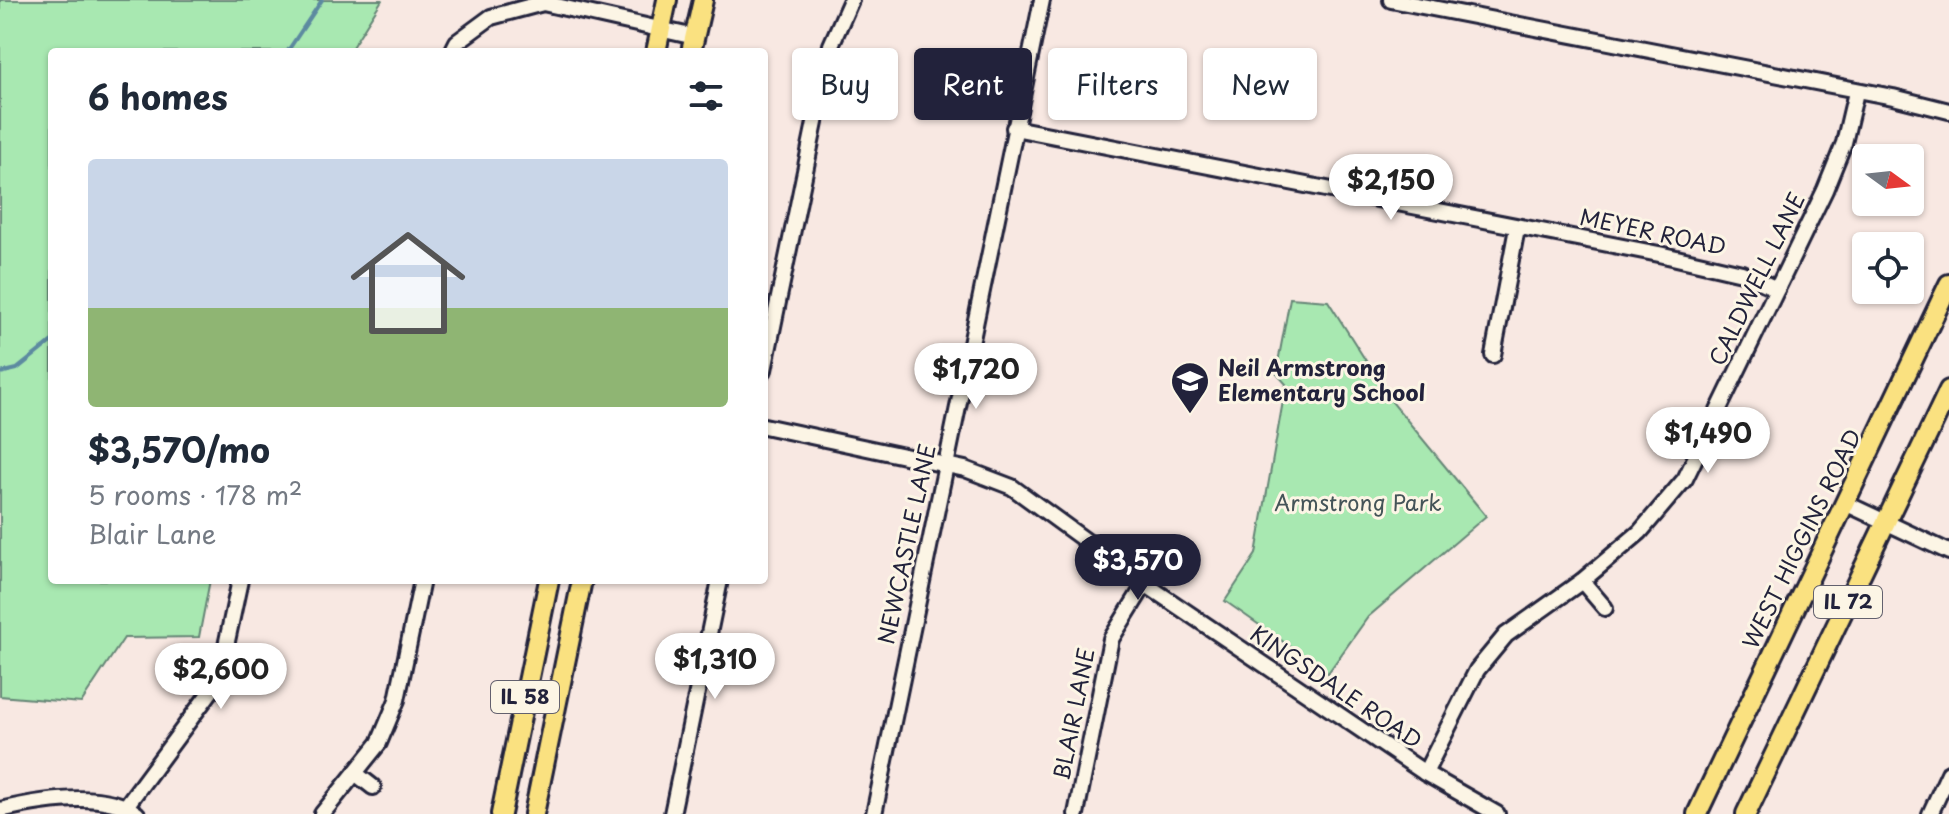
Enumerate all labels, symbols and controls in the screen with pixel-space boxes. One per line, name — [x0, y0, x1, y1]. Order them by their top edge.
chip: Buy — [792, 48, 898, 120]
chip: Rent — [914, 48, 1032, 120]
chip: Filters — [1048, 48, 1187, 120]
chip: New — [1203, 48, 1317, 120]
text: 6 homes — [88, 70, 228, 122]
icon: filters — [684, 74, 728, 118]
north arrow — [1852, 144, 1924, 216]
map controls — [1852, 144, 1924, 304]
pin: $2,150 — [1326, 154, 1456, 222]
text: $2,150 — [1347, 160, 1435, 199]
street label: CALDWELL LANE — [1699, 186, 1812, 371]
street label: MEYER ROAD — [1577, 199, 1729, 262]
icon: home — [336, 211, 480, 355]
button: locate — [1852, 232, 1924, 304]
pin: $1,720 — [911, 343, 1041, 411]
text: $1,720 — [932, 349, 1020, 388]
place label: Neil Armstrong Elementary School — [1218, 350, 1425, 408]
school or university icon: Neil Armstrong Elementary School — [1169, 360, 1211, 415]
pin: $1,490 — [1643, 407, 1773, 475]
text: $1,490 — [1664, 413, 1752, 452]
text: $3,570/mo — [88, 423, 270, 475]
street label: WEST HIGGINS ROAD — [1733, 423, 1868, 654]
street label: NEWCASTLE LANE — [868, 440, 943, 647]
text: 5 rooms · 178 m² — [88, 475, 302, 514]
park label: Armstrong Park — [1274, 485, 1442, 518]
text: Blair Lane — [88, 514, 216, 553]
pin: $3,570 — [1073, 534, 1203, 602]
text: $3,570 — [1093, 540, 1183, 579]
road number: IL 72 — [1814, 586, 1882, 618]
street label: KINGSDALE ROAD — [1244, 616, 1429, 756]
pin: $1,310 — [650, 633, 780, 701]
text: $1,310 — [673, 639, 757, 678]
pin: $2,600 — [156, 643, 286, 711]
street label: BLAIR LANE — [1043, 645, 1102, 783]
text: $2,600 — [173, 649, 269, 688]
road number: IL 58 — [491, 681, 559, 713]

